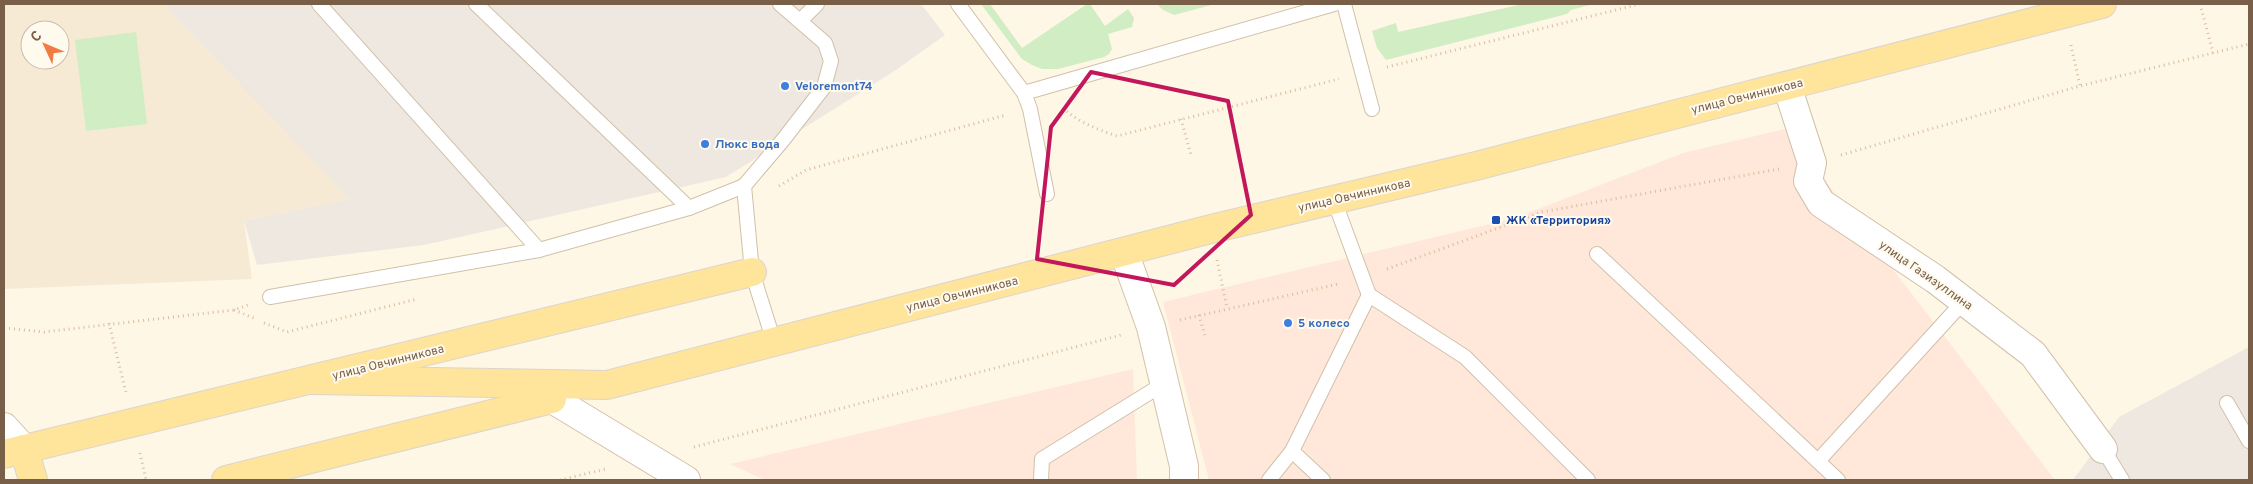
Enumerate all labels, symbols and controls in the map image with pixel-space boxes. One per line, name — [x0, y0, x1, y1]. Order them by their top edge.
north arrow — [20, 20, 70, 70]
text: С — [28, 28, 46, 46]
street label: улица Овчинникова — [1690, 75, 1805, 119]
place label: Veloremont74 — [795, 79, 873, 95]
marker: Veloremont74 — [779, 80, 791, 92]
place label: Люкс вода — [715, 137, 780, 153]
marker: Люкс вода — [699, 138, 711, 150]
street label: улица Овчинникова — [1296, 175, 1412, 217]
place label: ЖК «Территория» — [1506, 213, 1611, 229]
marker: ЖК «Территория» — [1490, 214, 1502, 226]
street label: улица Газизуллина — [1875, 237, 1976, 314]
street label: улица Овчинникова — [905, 273, 1020, 317]
place label: 5 колесо — [1298, 316, 1350, 332]
marker: 5 колесо — [1282, 317, 1294, 329]
street label: улица Овчинникова — [331, 341, 446, 385]

